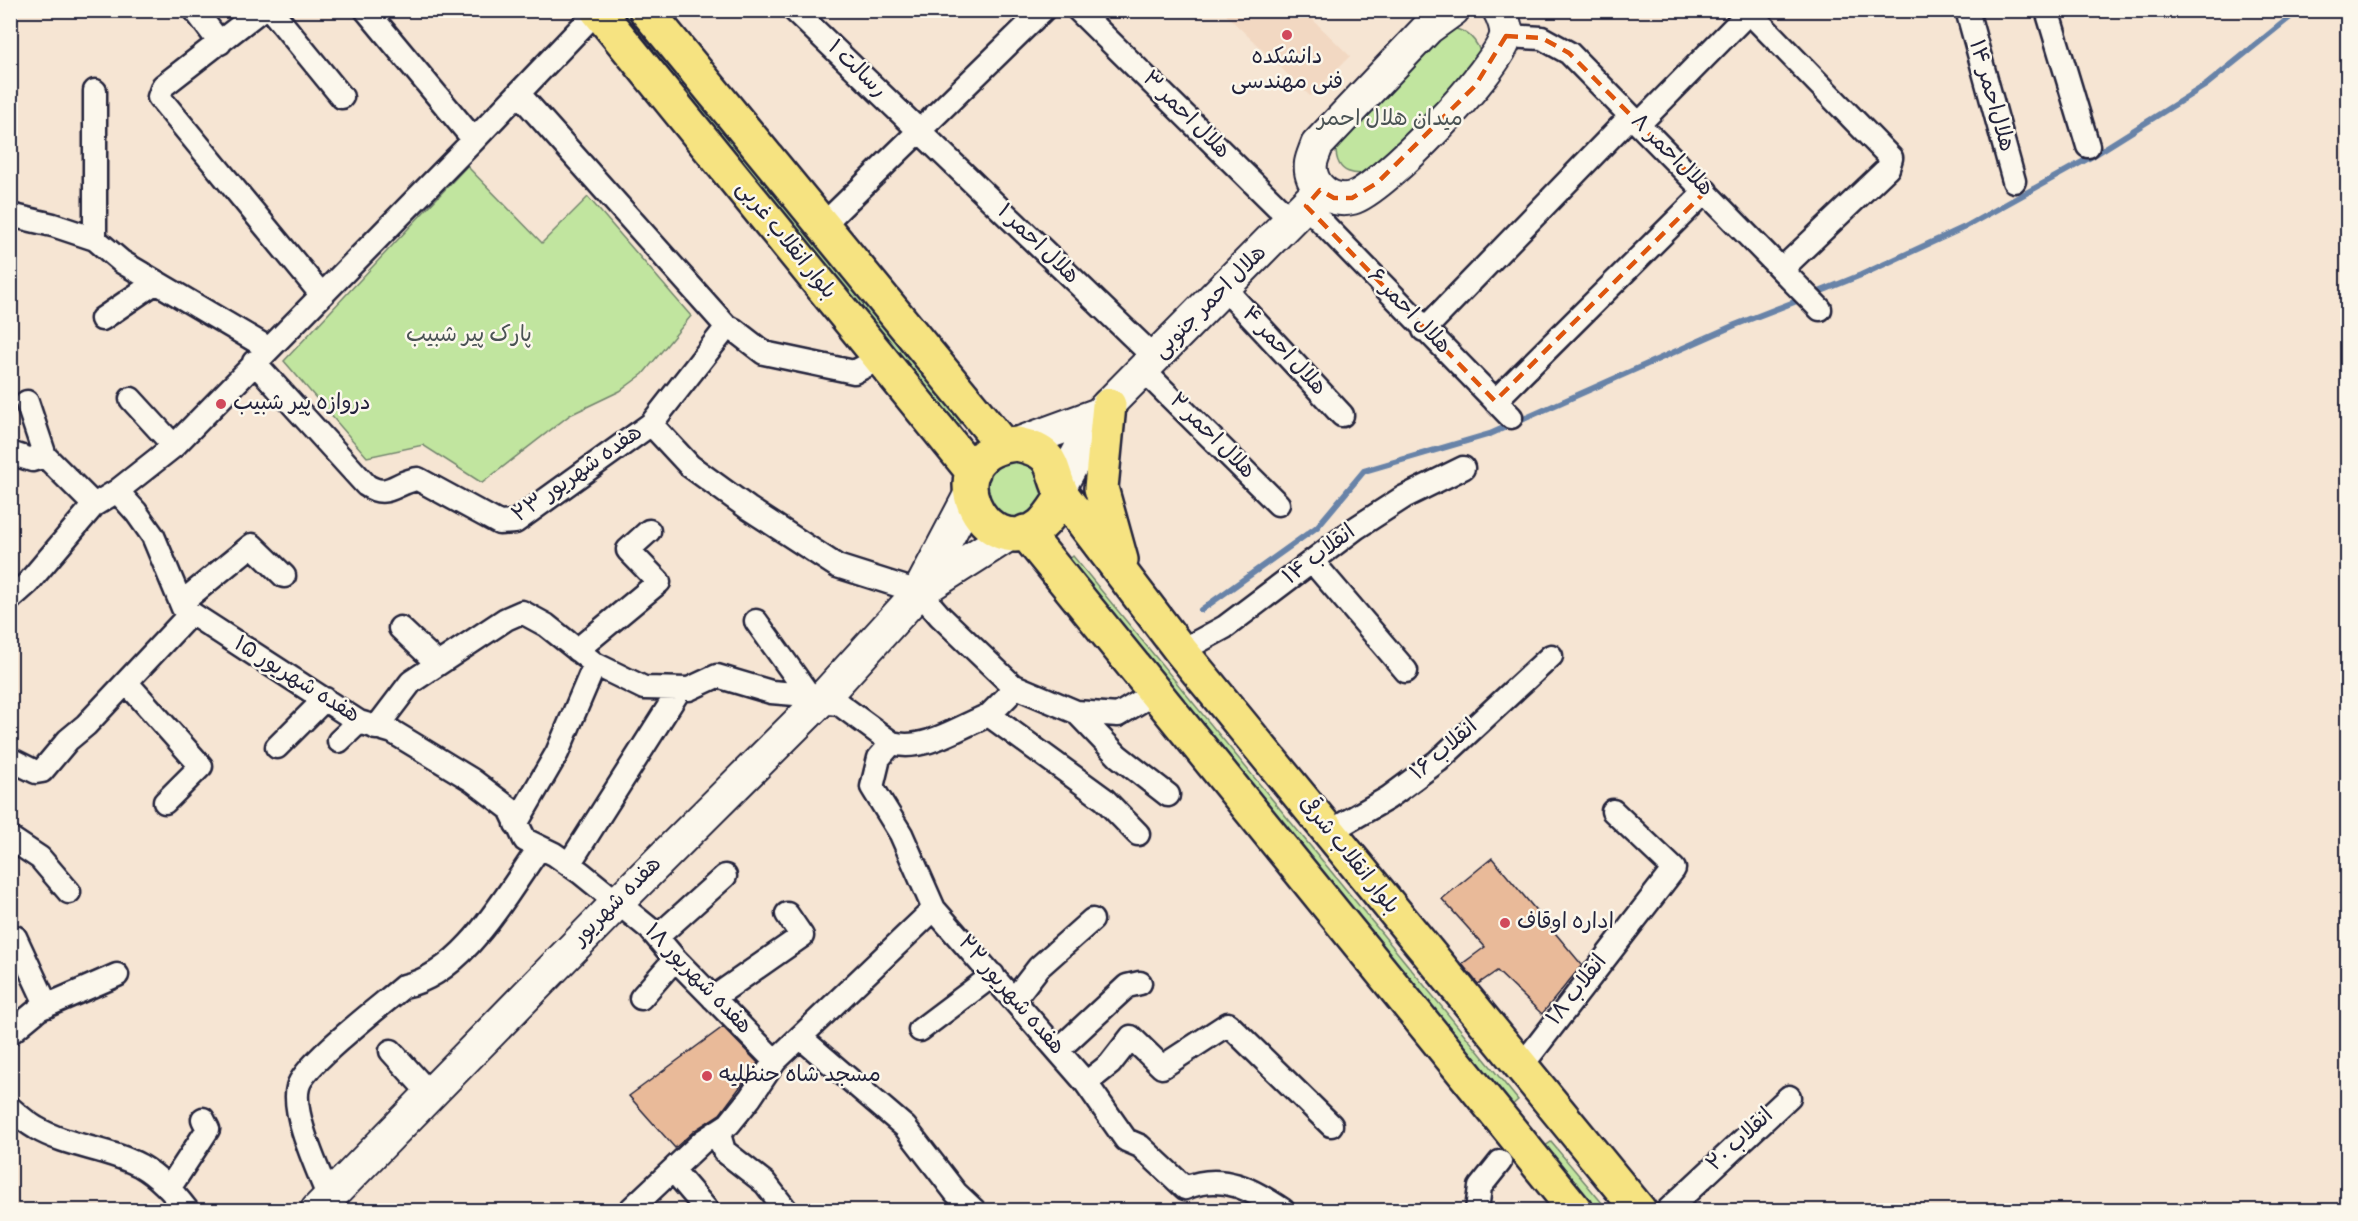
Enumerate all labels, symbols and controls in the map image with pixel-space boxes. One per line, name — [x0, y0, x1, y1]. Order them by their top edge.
marker: دانشکده فنی مهندسی — [1280, 28, 1294, 42]
street label: رسالت ۱ — [819, 34, 893, 106]
street label: هلال‌احمر ۱۴ — [1959, 36, 2021, 156]
place label: دانشکده فنی مهندسی — [1231, 43, 1343, 99]
street label: هلال احمر ۳ — [1134, 65, 1236, 167]
park label: میدان هلال احمر — [1315, 105, 1463, 136]
street label: هلال‌احمر ۸ — [1623, 108, 1719, 204]
street label: بلوار انقلاب غربی — [727, 175, 843, 307]
street label: هلال احمر ۱ — [989, 198, 1085, 292]
street label: هلال احمر جنوبی — [1147, 239, 1275, 367]
street label: هلال احمر ۶ — [1359, 262, 1457, 362]
street label: هلال احمر ۴ — [1233, 300, 1333, 404]
park label: پارک پیر شبیب — [406, 321, 532, 352]
street label: هلال احمر ۲ — [1161, 387, 1261, 487]
place label: دروازه پیر شبیب — [233, 389, 371, 420]
marker: دروازه پیر شبیب — [214, 397, 228, 411]
street label: هفده شهریور ۲۳ — [506, 418, 650, 532]
street label: انقلاب ۱۴ — [1277, 518, 1363, 594]
street label: هفده شهریور ۱۵ — [227, 630, 365, 732]
street label: انقلاب ۱۶ — [1404, 713, 1486, 789]
street label: بلوار انقلاب شرقی — [1290, 789, 1406, 922]
street label: هفده شهریور — [565, 850, 670, 955]
place label: اداره اوقاف — [1517, 908, 1614, 939]
marker: اداره اوقاف — [1498, 916, 1512, 930]
street label: هفده شهریور ۱۸ — [636, 918, 758, 1042]
street label: هفده شهریور ۲۲ — [949, 929, 1071, 1063]
street label: انقلاب ۱۸ — [1540, 949, 1616, 1033]
place label: مسجد شاه حنظلیه — [719, 1061, 881, 1092]
marker: مسجد شاه حنظلیه — [700, 1069, 714, 1083]
street label: انقلاب ۲۰ — [1701, 1102, 1781, 1180]

